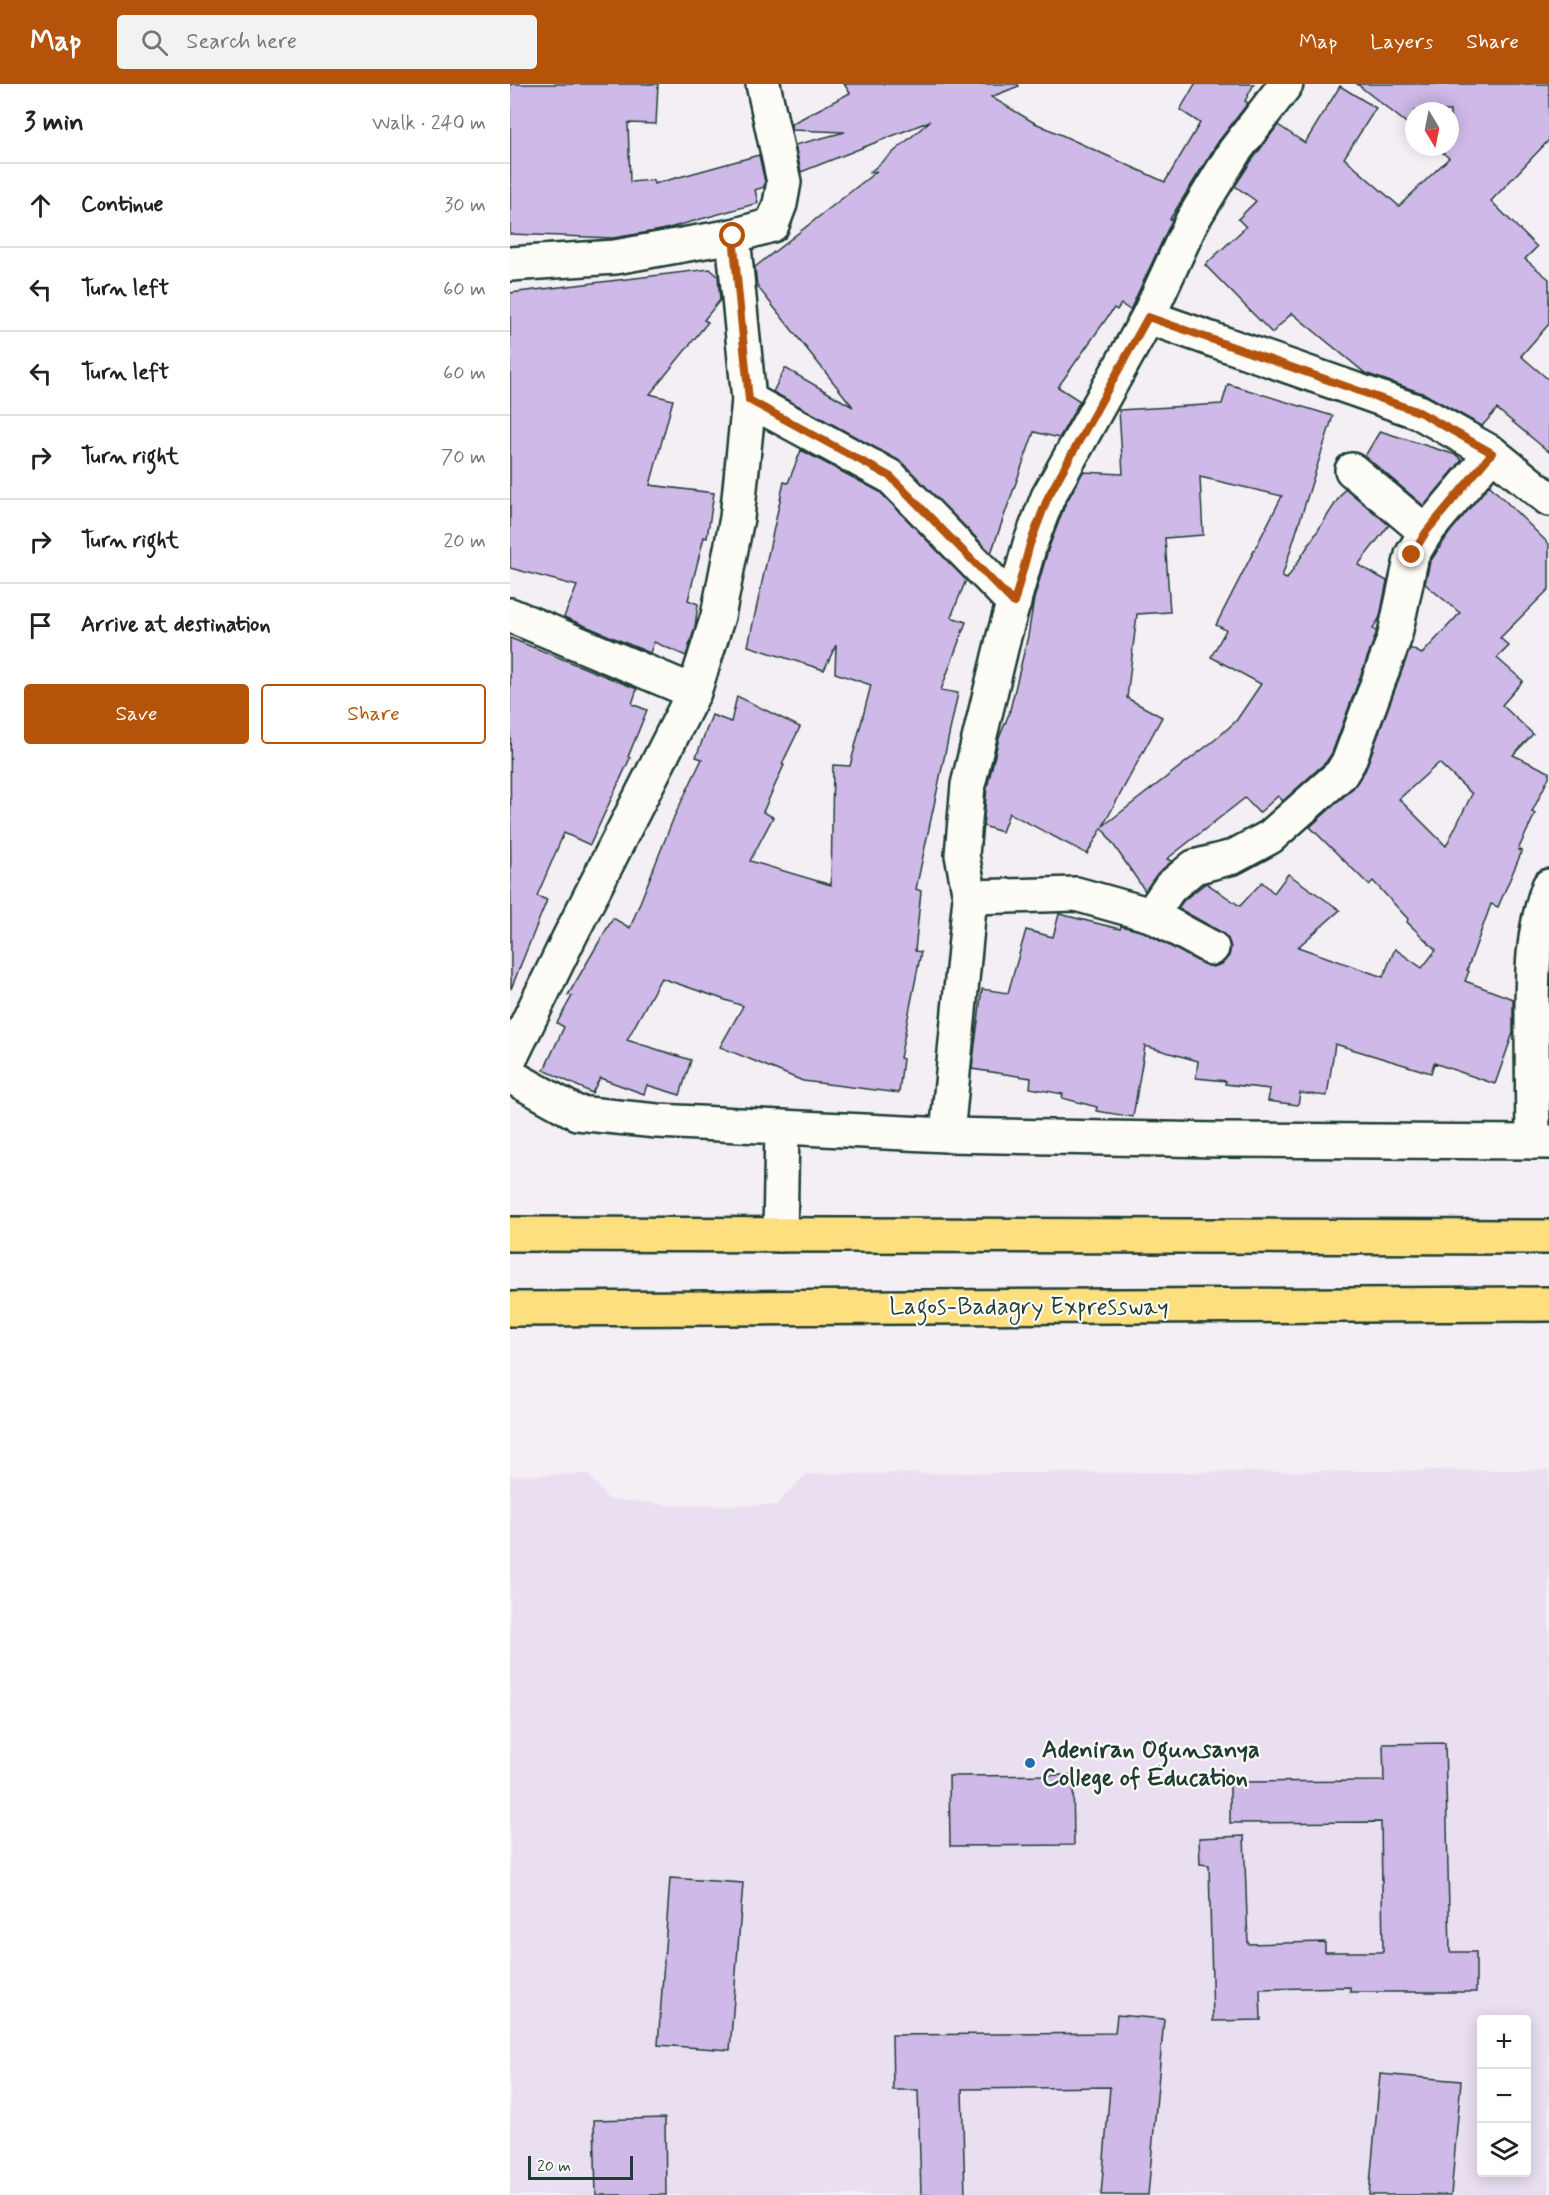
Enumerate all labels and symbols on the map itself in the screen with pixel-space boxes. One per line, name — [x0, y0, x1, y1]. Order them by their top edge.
north arrow — [1405, 102, 1459, 156]
route start — [719, 222, 745, 248]
route end — [1398, 541, 1424, 567]
street label: Lagos-Badagry Expressway — [889, 1292, 1169, 1326]
place label: Adeniran Ogunsanya College of Education — [1042, 1735, 1260, 1795]
marker: Adeniran Ogunsanya College of Education — [1023, 1756, 1037, 1770]
scale bar — [528, 2153, 633, 2180]

